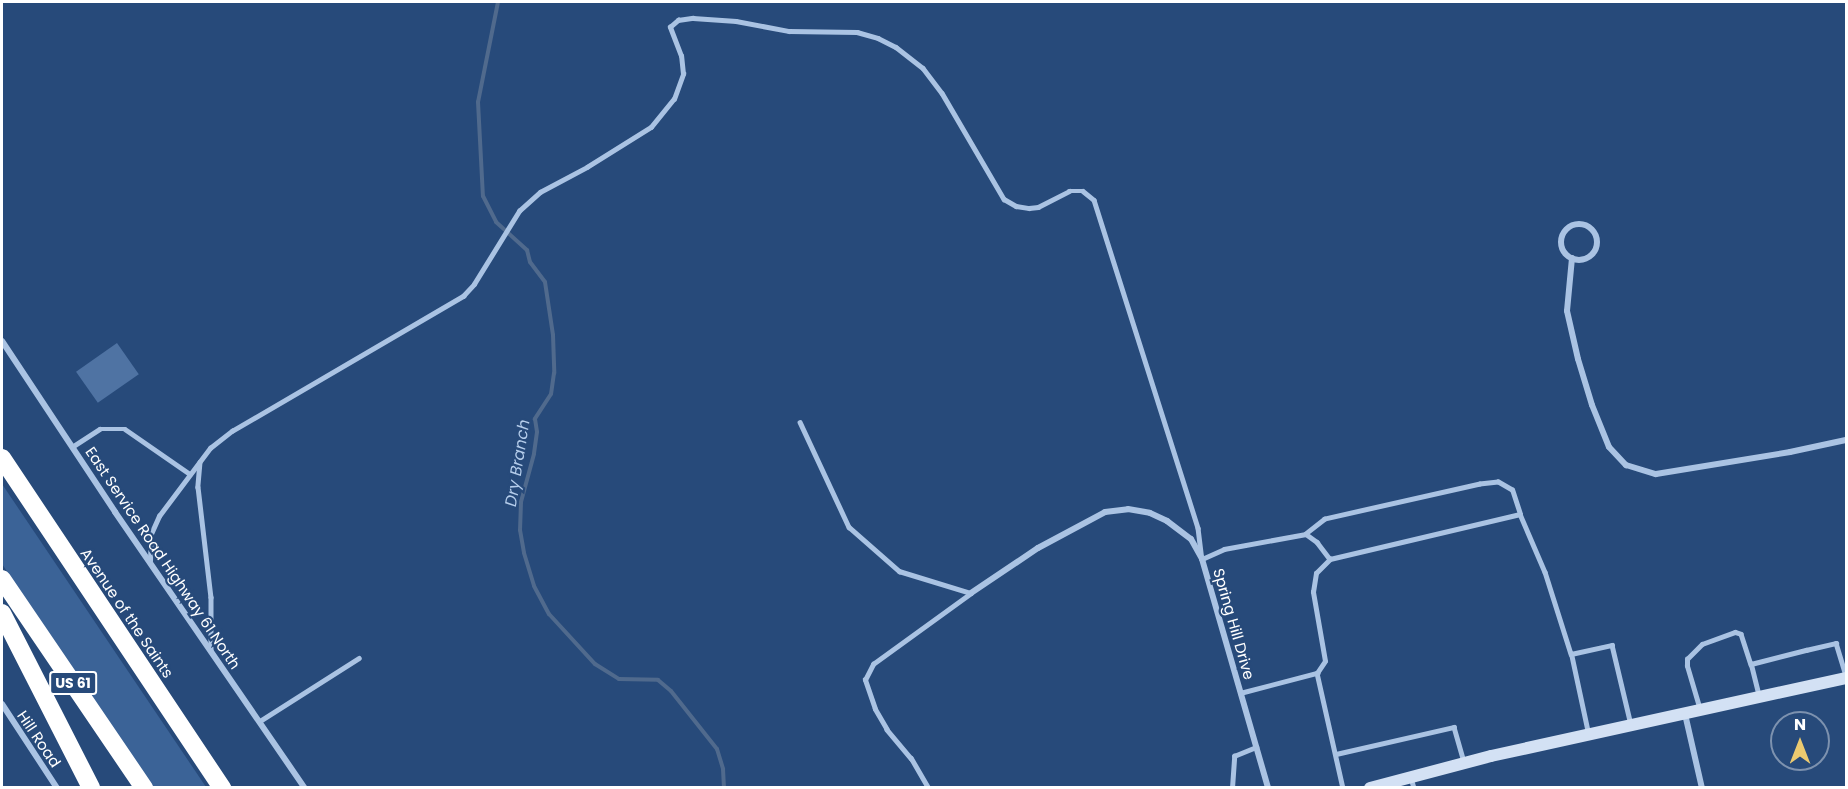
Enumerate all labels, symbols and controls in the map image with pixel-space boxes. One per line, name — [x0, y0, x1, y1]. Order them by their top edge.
water label: Dry Branch — [502, 418, 534, 508]
street label: East Service Road Highway 61 North — [82, 443, 244, 673]
street label: Avenue of the Saints — [77, 545, 177, 681]
street label: Spring Hill Drive — [1209, 566, 1259, 682]
road number: US 61 — [49, 672, 97, 694]
street label: Hill Road — [14, 707, 64, 771]
north arrow — [1770, 711, 1830, 771]
text: N — [1794, 713, 1806, 736]

